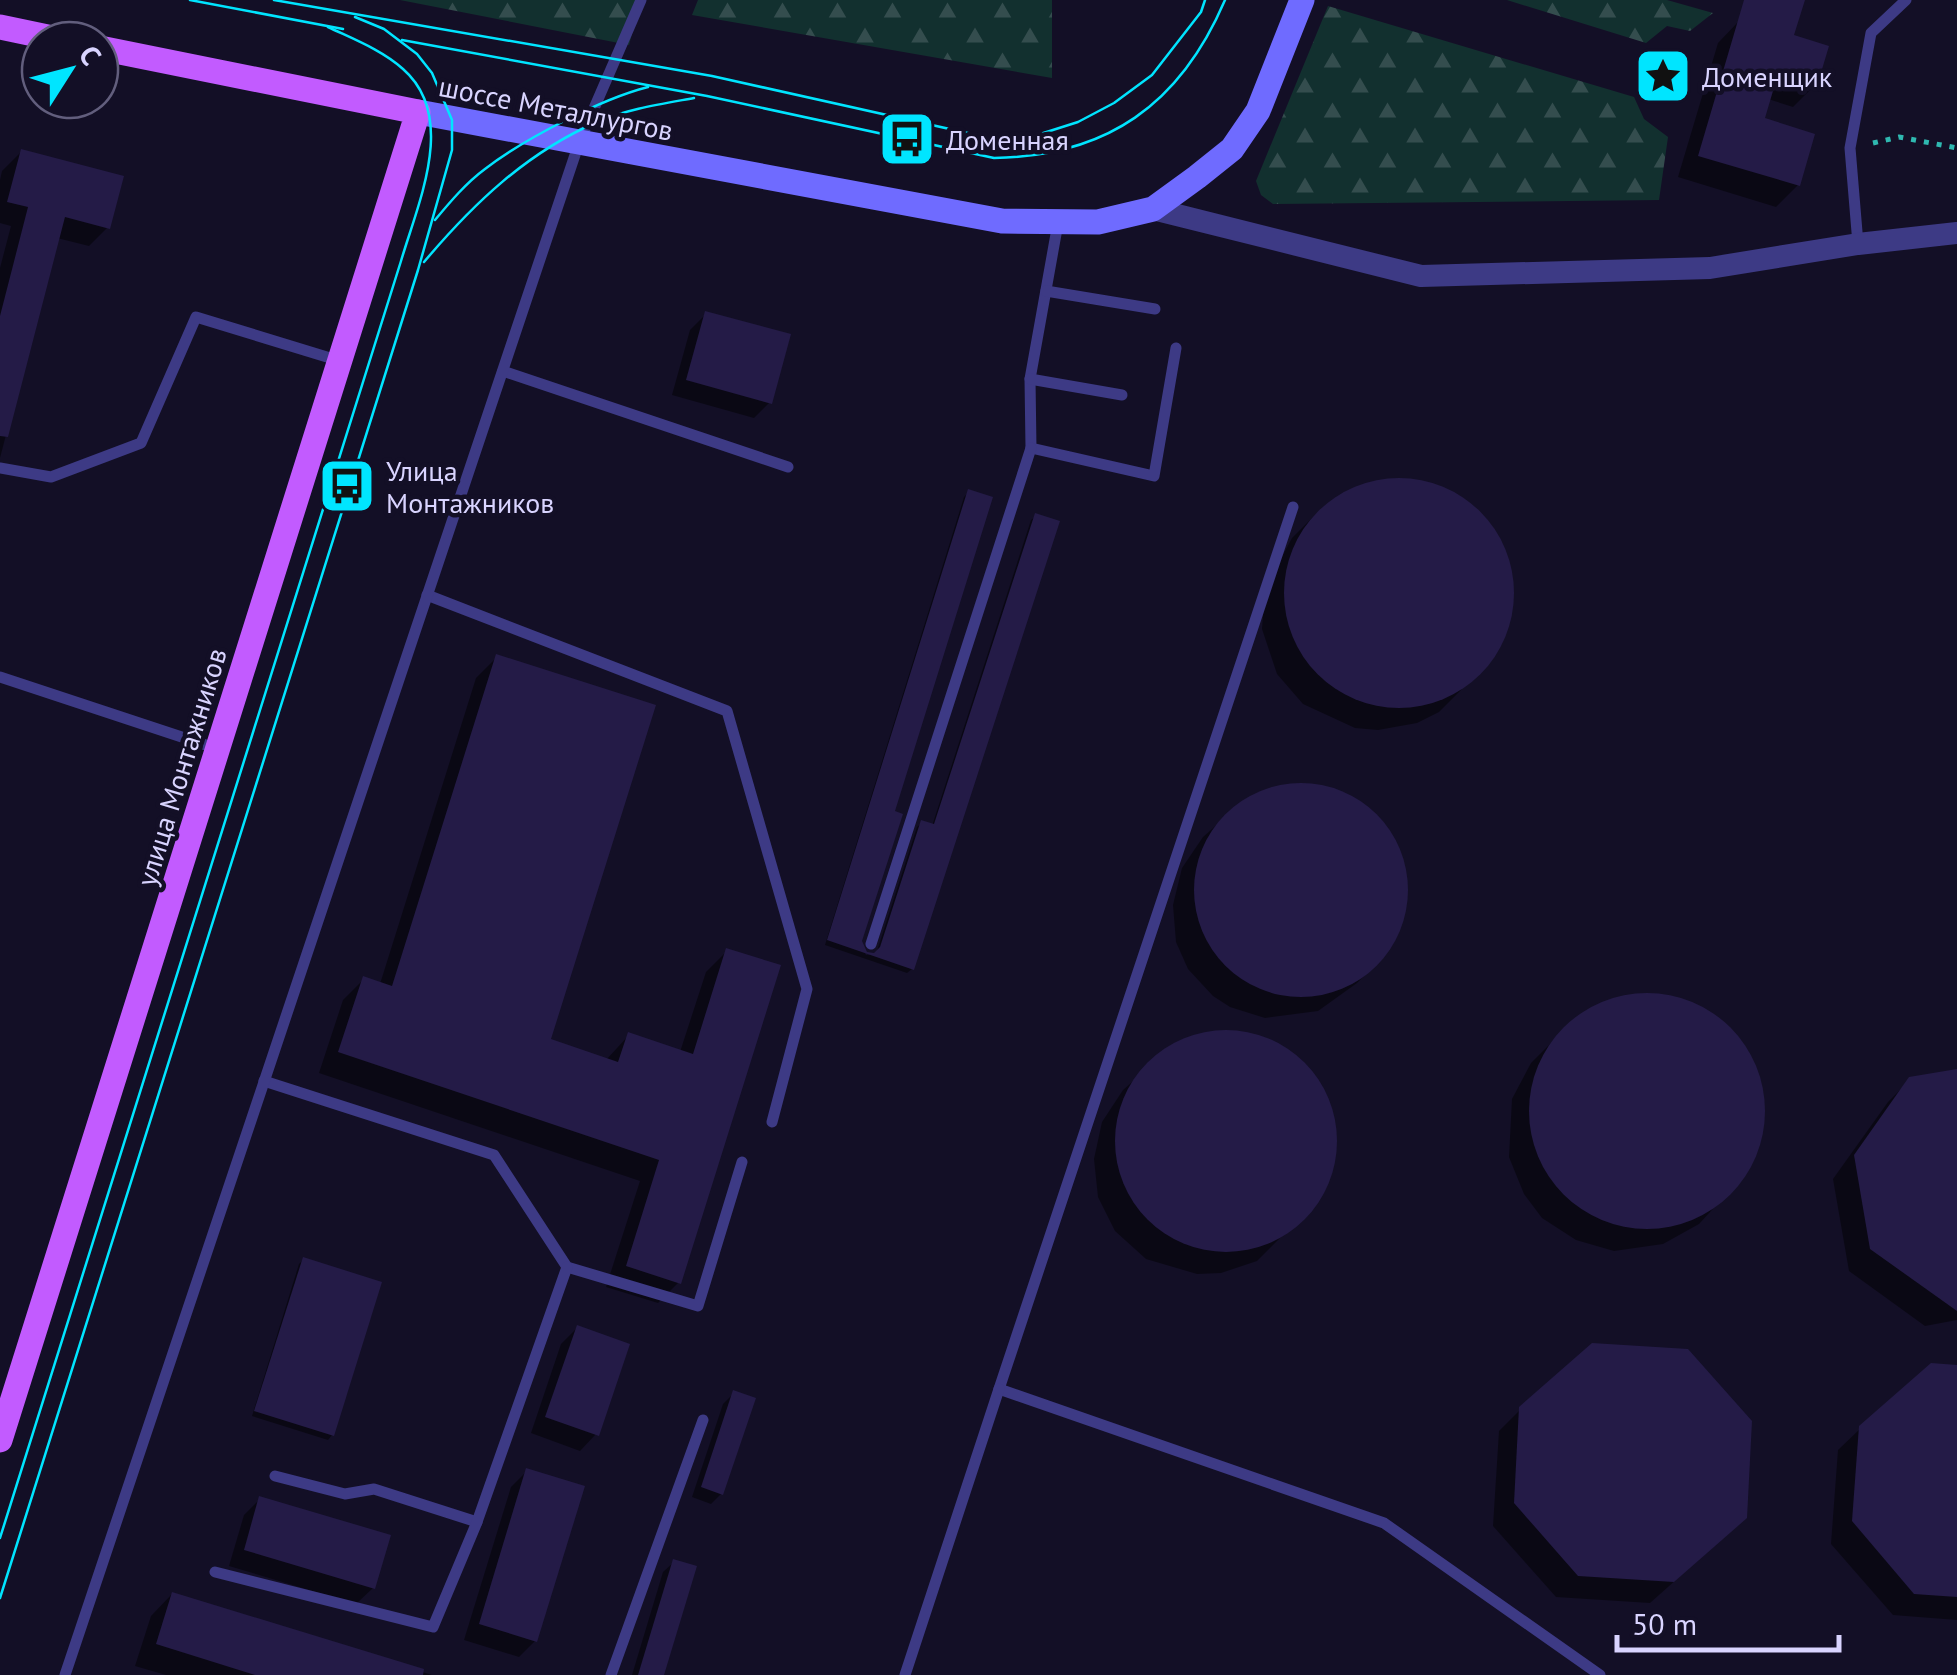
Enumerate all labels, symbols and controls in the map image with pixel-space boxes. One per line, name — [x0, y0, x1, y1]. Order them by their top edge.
north arrow — [20, 20, 120, 120]
text: С — [71, 38, 110, 72]
place icon: Доменщик — [1633, 46, 1693, 106]
place label: Доменщик — [1702, 58, 1833, 95]
street label: шоссе Металлургов — [436, 67, 676, 149]
bus stop icon: Доменная — [877, 109, 937, 169]
place label: Доменная — [946, 121, 1069, 158]
place label: Улица Монтажников — [386, 452, 554, 521]
bus stop icon: Улица Монтажников — [317, 456, 377, 516]
street label: улица Монтажников — [127, 644, 235, 890]
scale bar — [1617, 1590, 1840, 1652]
text: 50 m — [1632, 1604, 1697, 1643]

